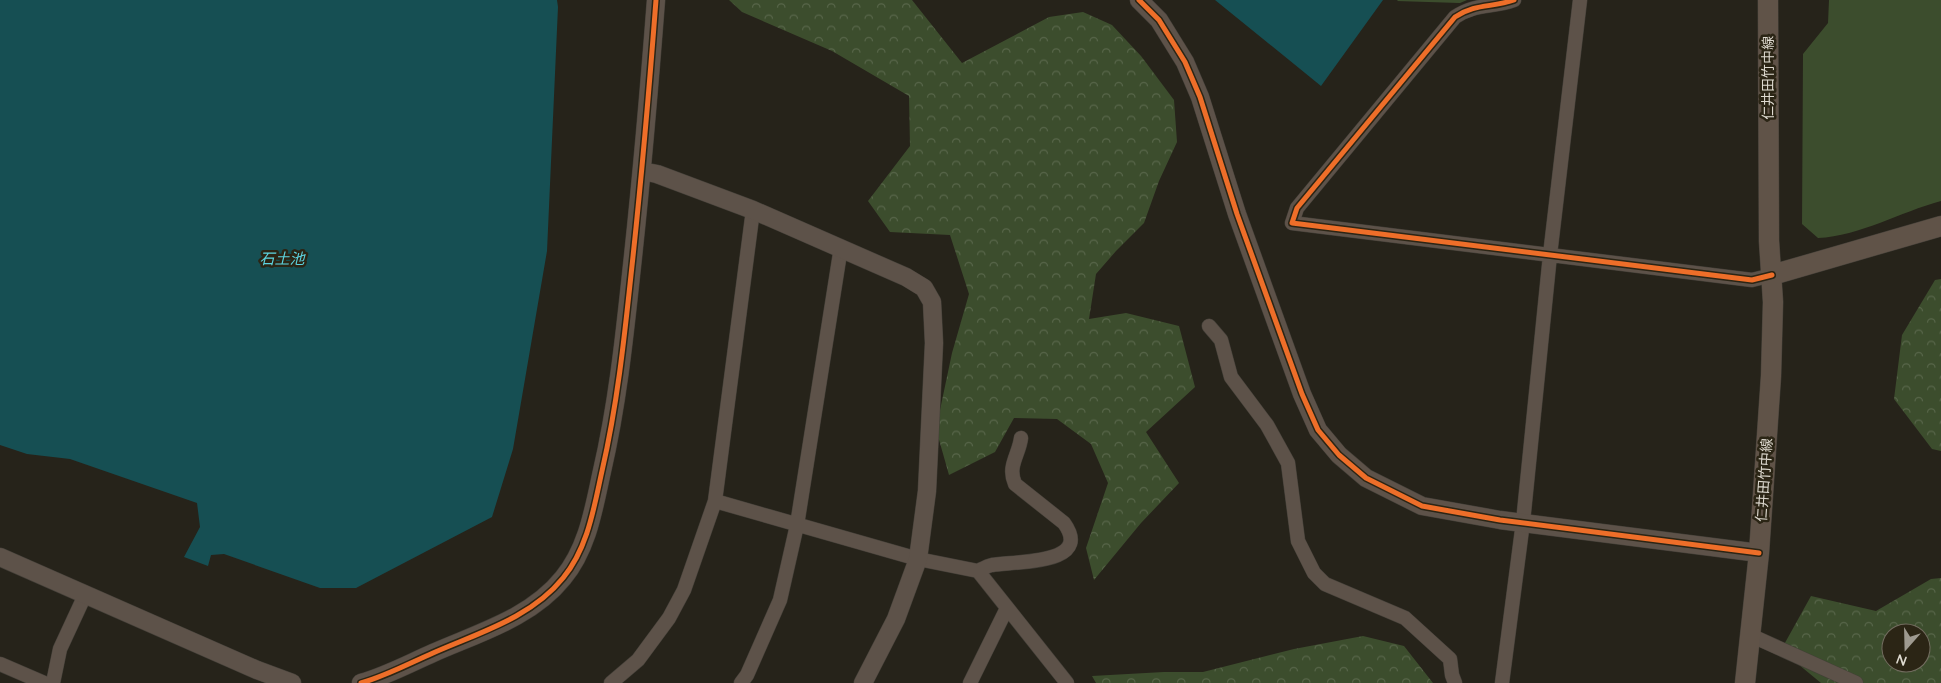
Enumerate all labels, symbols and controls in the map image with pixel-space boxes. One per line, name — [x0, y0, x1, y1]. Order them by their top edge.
street label: 仁井田竹中線 — [1759, 36, 1777, 120]
water label: 石土池 — [259, 249, 306, 268]
street label: 仁井田竹中線 — [1752, 437, 1776, 523]
north arrow — [1881, 623, 1931, 673]
text: N — [1894, 650, 1909, 670]

